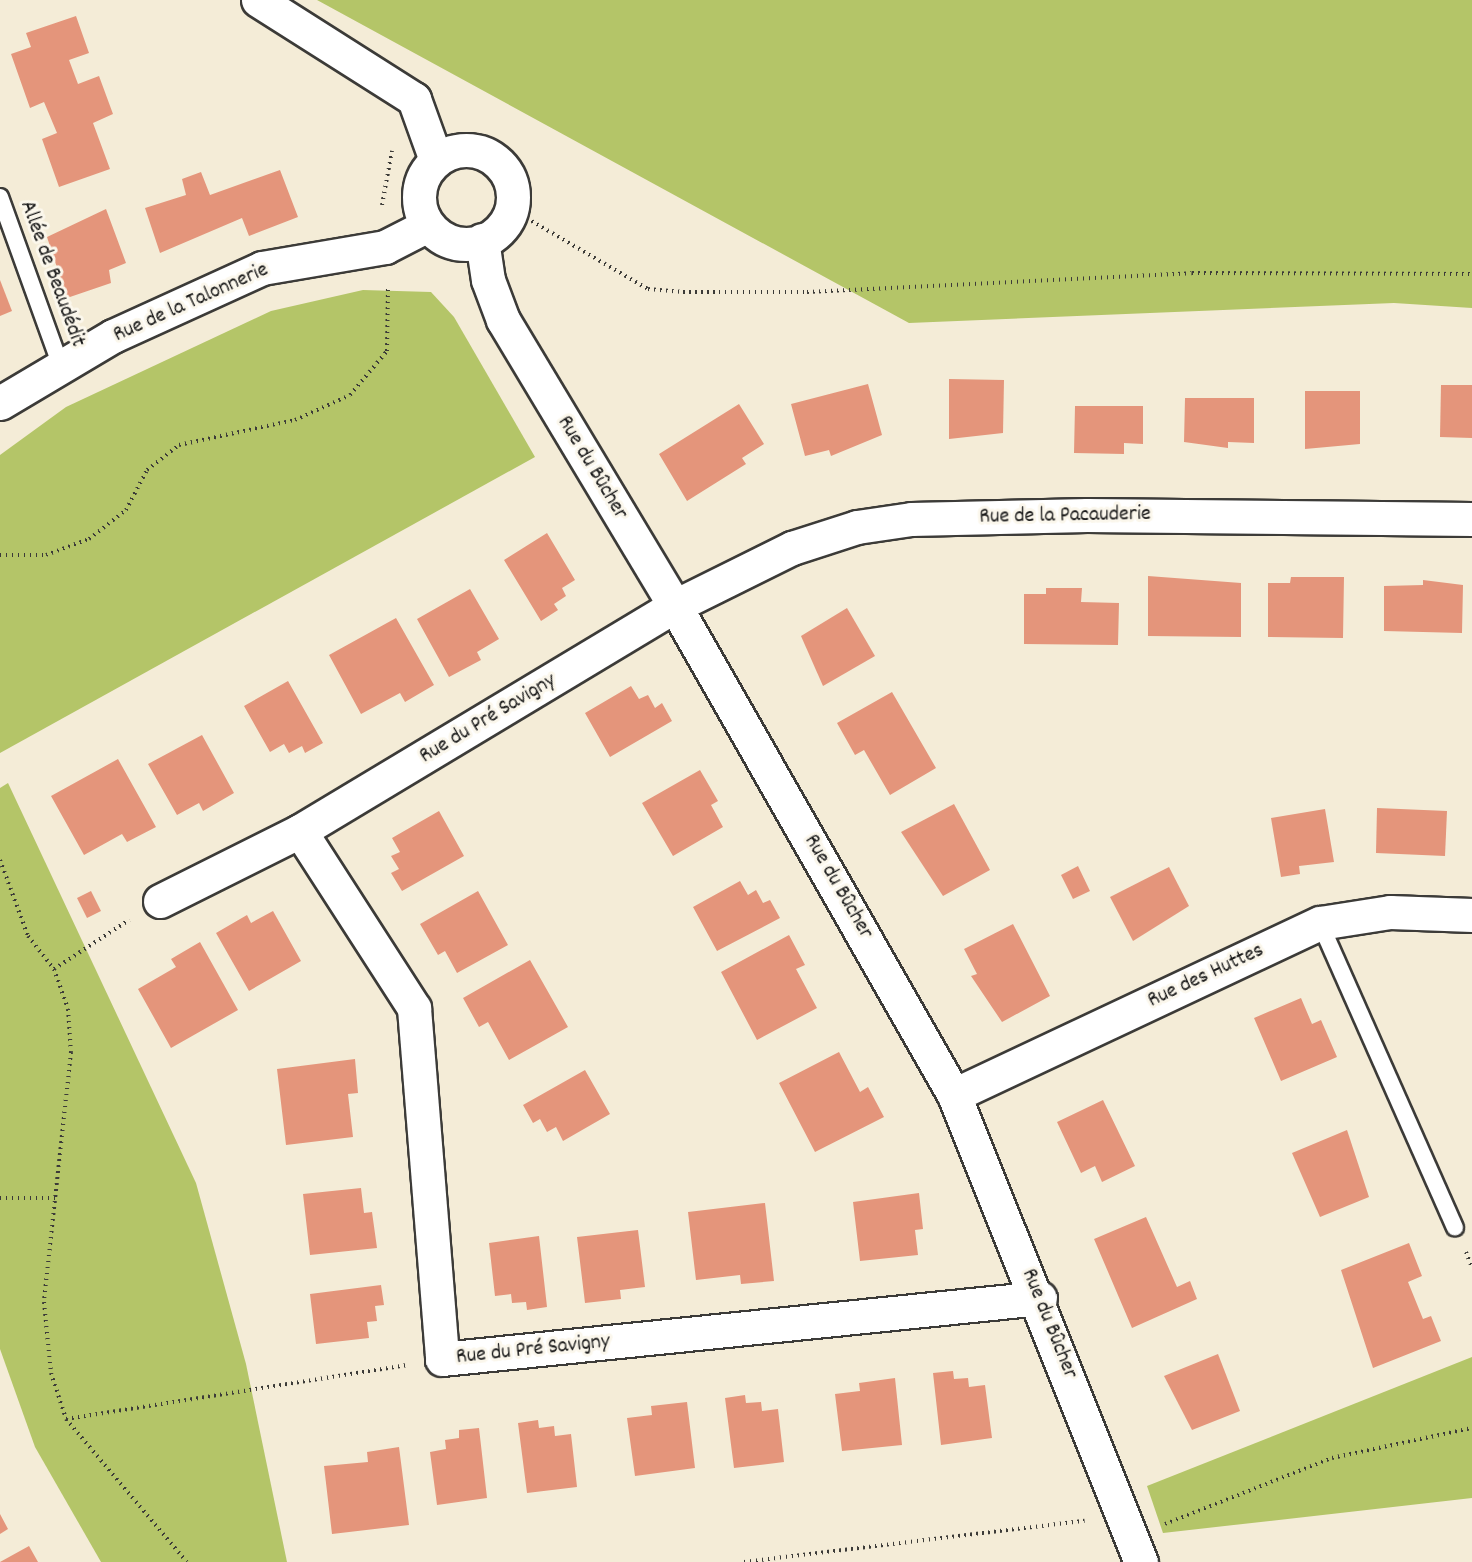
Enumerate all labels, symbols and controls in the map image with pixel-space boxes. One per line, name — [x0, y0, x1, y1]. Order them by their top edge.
street label: Allée de Beaudédit — [13, 197, 91, 351]
street label: Rue de la Talonnerie — [110, 257, 272, 349]
street label: Rue du Bûcher — [551, 411, 633, 525]
street label: Rue de la Pacauderie — [979, 501, 1151, 531]
street label: Rue du Pré Savigny — [415, 668, 561, 770]
street label: Rue du Bûcher — [797, 830, 879, 944]
street label: Rue des Huttes — [1144, 938, 1268, 1014]
street label: Rue du Bûcher — [1015, 1265, 1083, 1383]
street label: Rue du Pré Savigny — [455, 1329, 611, 1371]

